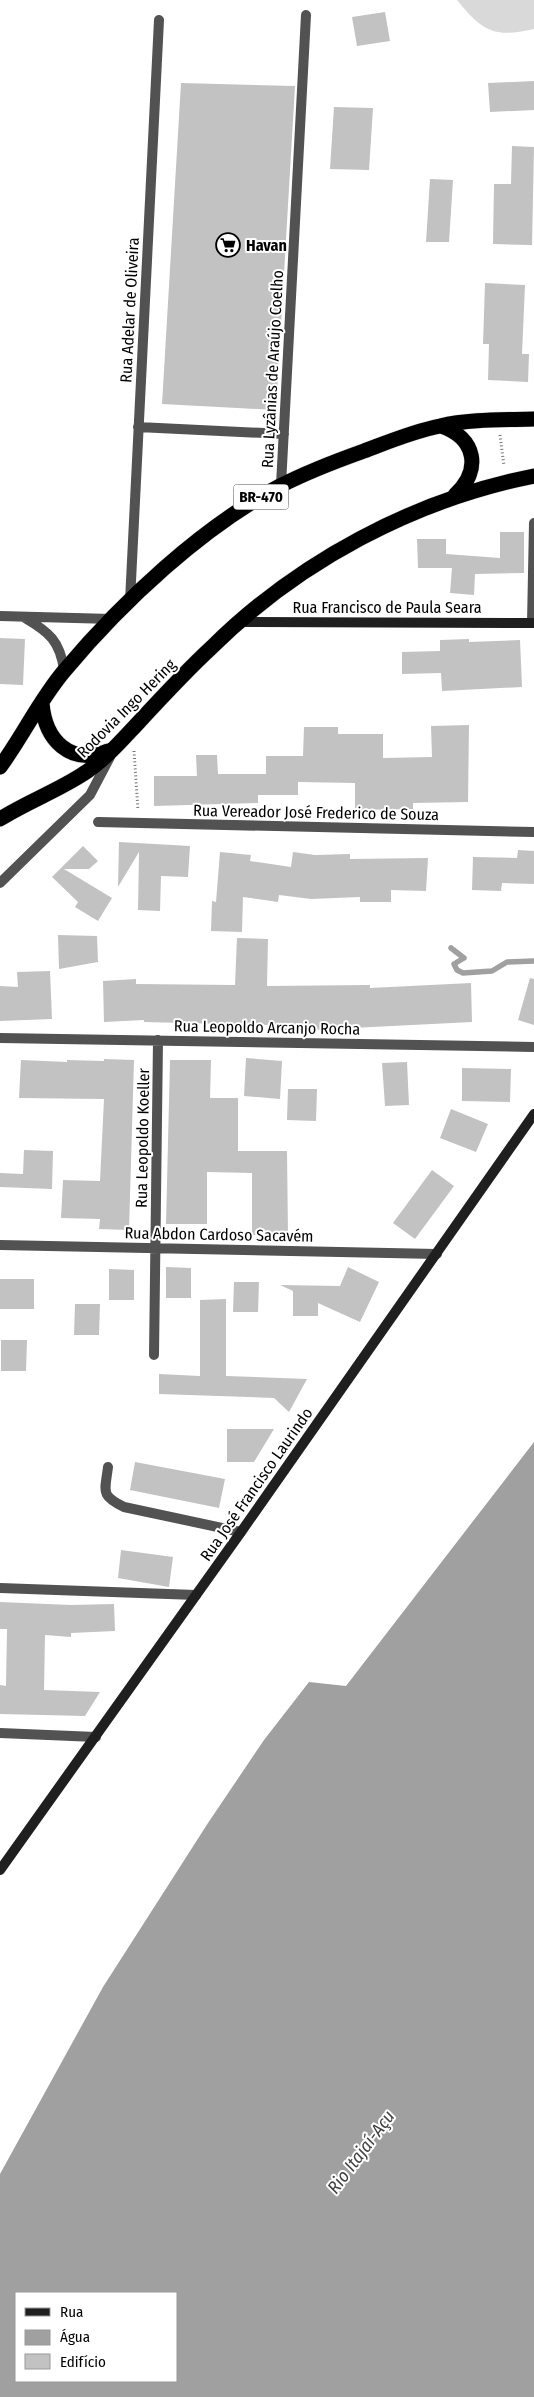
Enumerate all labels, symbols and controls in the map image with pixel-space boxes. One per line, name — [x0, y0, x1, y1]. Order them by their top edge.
supermarket icon: Havan — [215, 232, 241, 258]
place label: Havan — [246, 236, 287, 255]
street label: Rua Adelar de Oliveira — [116, 237, 143, 383]
street label: Rua Lyzânias de Araújo Coelho — [258, 270, 287, 468]
road number: BR-470 — [234, 484, 288, 510]
street label: Rua Francisco de Paula Seara — [292, 598, 482, 617]
street label: Rodovia Ingo Hering — [73, 655, 180, 762]
street label: Rua Vereador José Frederico de Souza — [193, 801, 439, 824]
street label: Rua Leopoldo Arcanjo Rocha — [174, 1016, 360, 1039]
street label: Rua Leopoldo Koeller — [132, 1067, 153, 1208]
street label: Rua Abdon Cardoso Sacavém — [124, 1223, 314, 1246]
street label: Rua José Francisco Laurindo — [196, 1404, 317, 1564]
water label: Rio Itajaí-Açu — [323, 2106, 399, 2198]
legend — [15, 2292, 178, 2382]
text: Rua — [60, 2303, 83, 2321]
text: Água — [60, 2328, 90, 2346]
text: Edifício — [60, 2353, 106, 2371]

